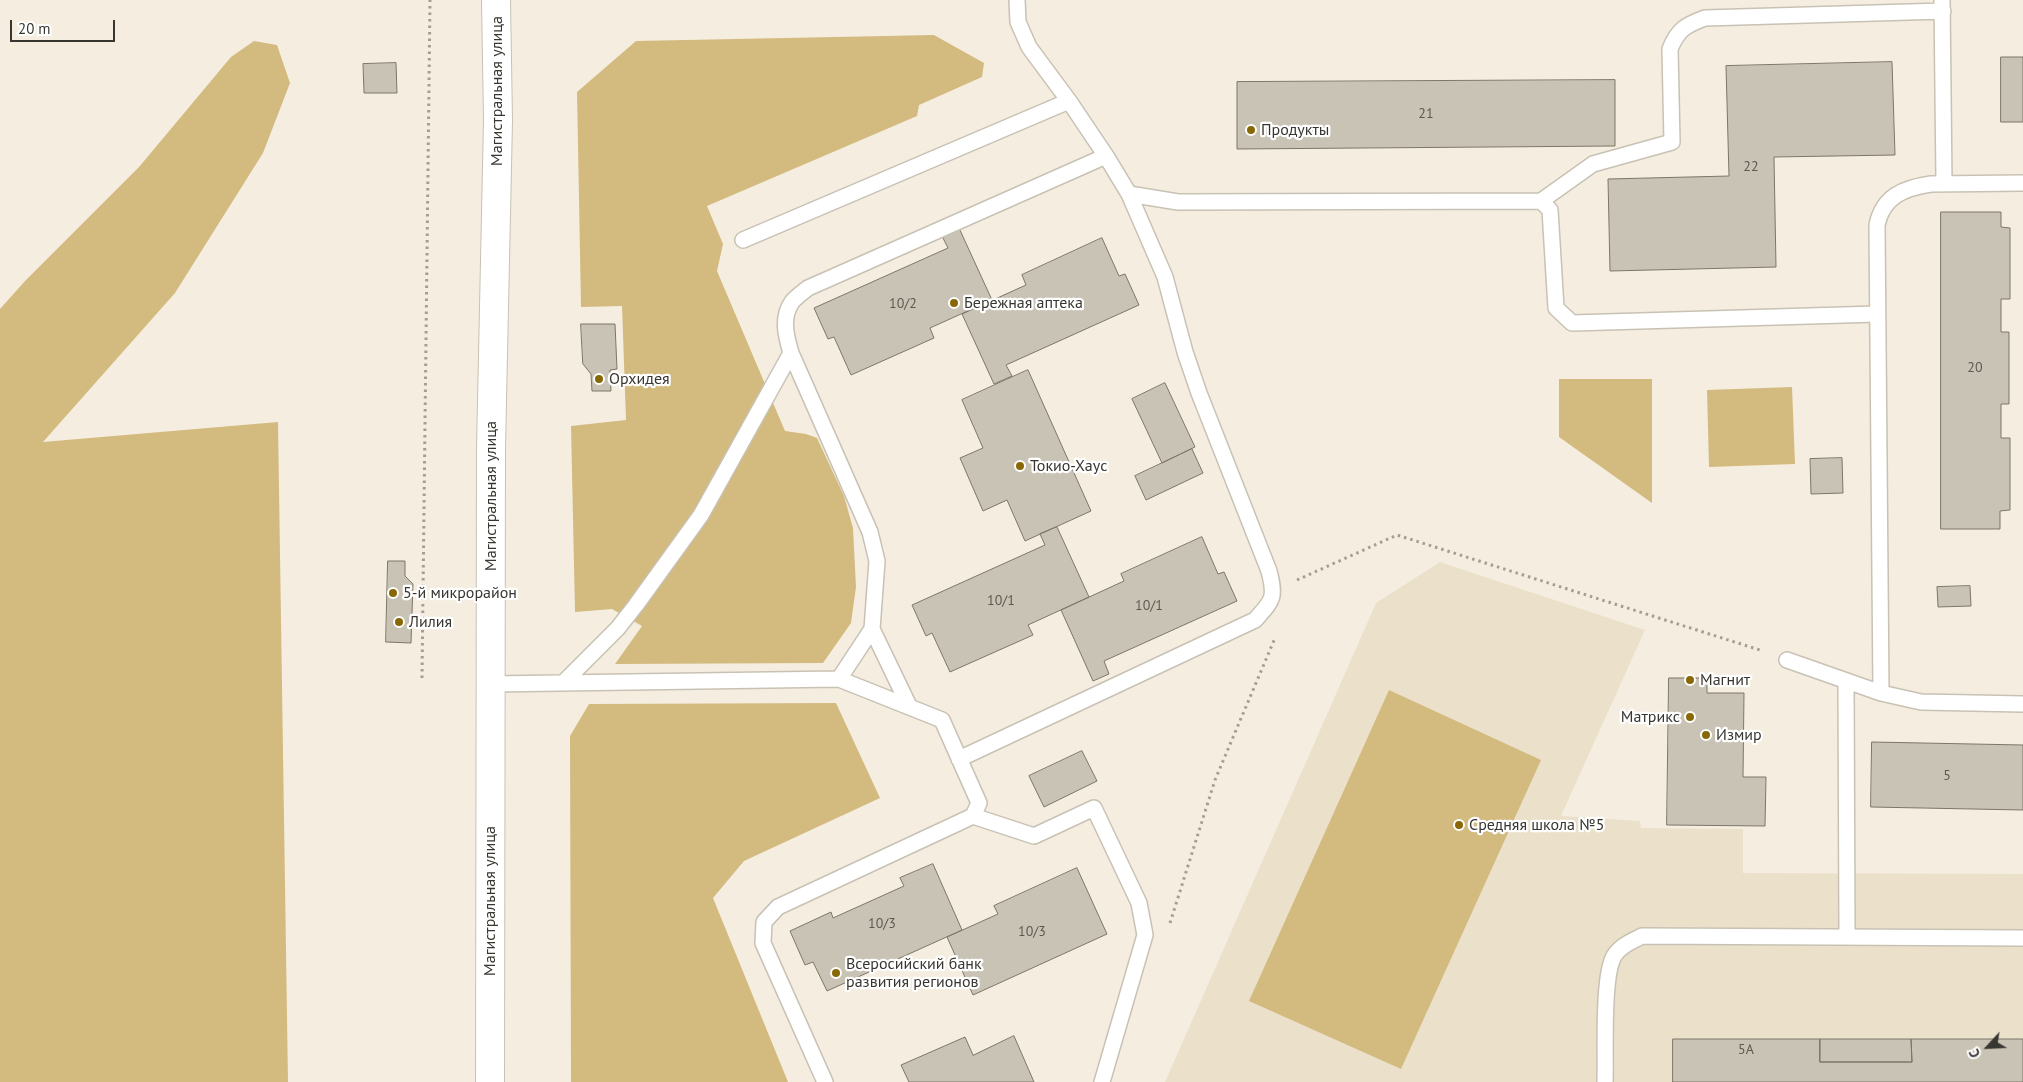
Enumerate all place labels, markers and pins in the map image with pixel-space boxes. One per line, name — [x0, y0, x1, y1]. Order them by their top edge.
place label: Продукты — [1261, 120, 1329, 140]
marker: Продукты — [1245, 124, 1257, 136]
place label: Бережная аптека — [964, 293, 1083, 313]
marker: Бережная аптека — [948, 297, 960, 309]
place label: Орхидея — [609, 369, 670, 389]
marker: Орхидея — [593, 373, 605, 385]
place label: Токио-Хаус — [1030, 456, 1107, 476]
marker: Токио-Хаус — [1014, 460, 1026, 472]
place label: 5-й микрорайон — [403, 583, 517, 603]
marker: 5-й микрорайон — [387, 587, 399, 599]
place label: Лилия — [409, 612, 452, 632]
marker: Лилия — [393, 616, 405, 628]
place label: Магнит — [1700, 670, 1750, 690]
marker: Магнит — [1684, 674, 1696, 686]
place label: Матрикc — [1621, 707, 1680, 727]
marker: Матрикc — [1684, 711, 1696, 723]
place label: Измир — [1716, 725, 1762, 745]
marker: Измир — [1700, 729, 1712, 741]
place label: Средняя школа №5 — [1469, 815, 1604, 835]
marker: Средняя школа №5 — [1453, 819, 1465, 831]
place label: Всеросийский банк развития регионов — [846, 954, 982, 992]
marker: Всеросийский банк развития регионов — [830, 967, 842, 979]

